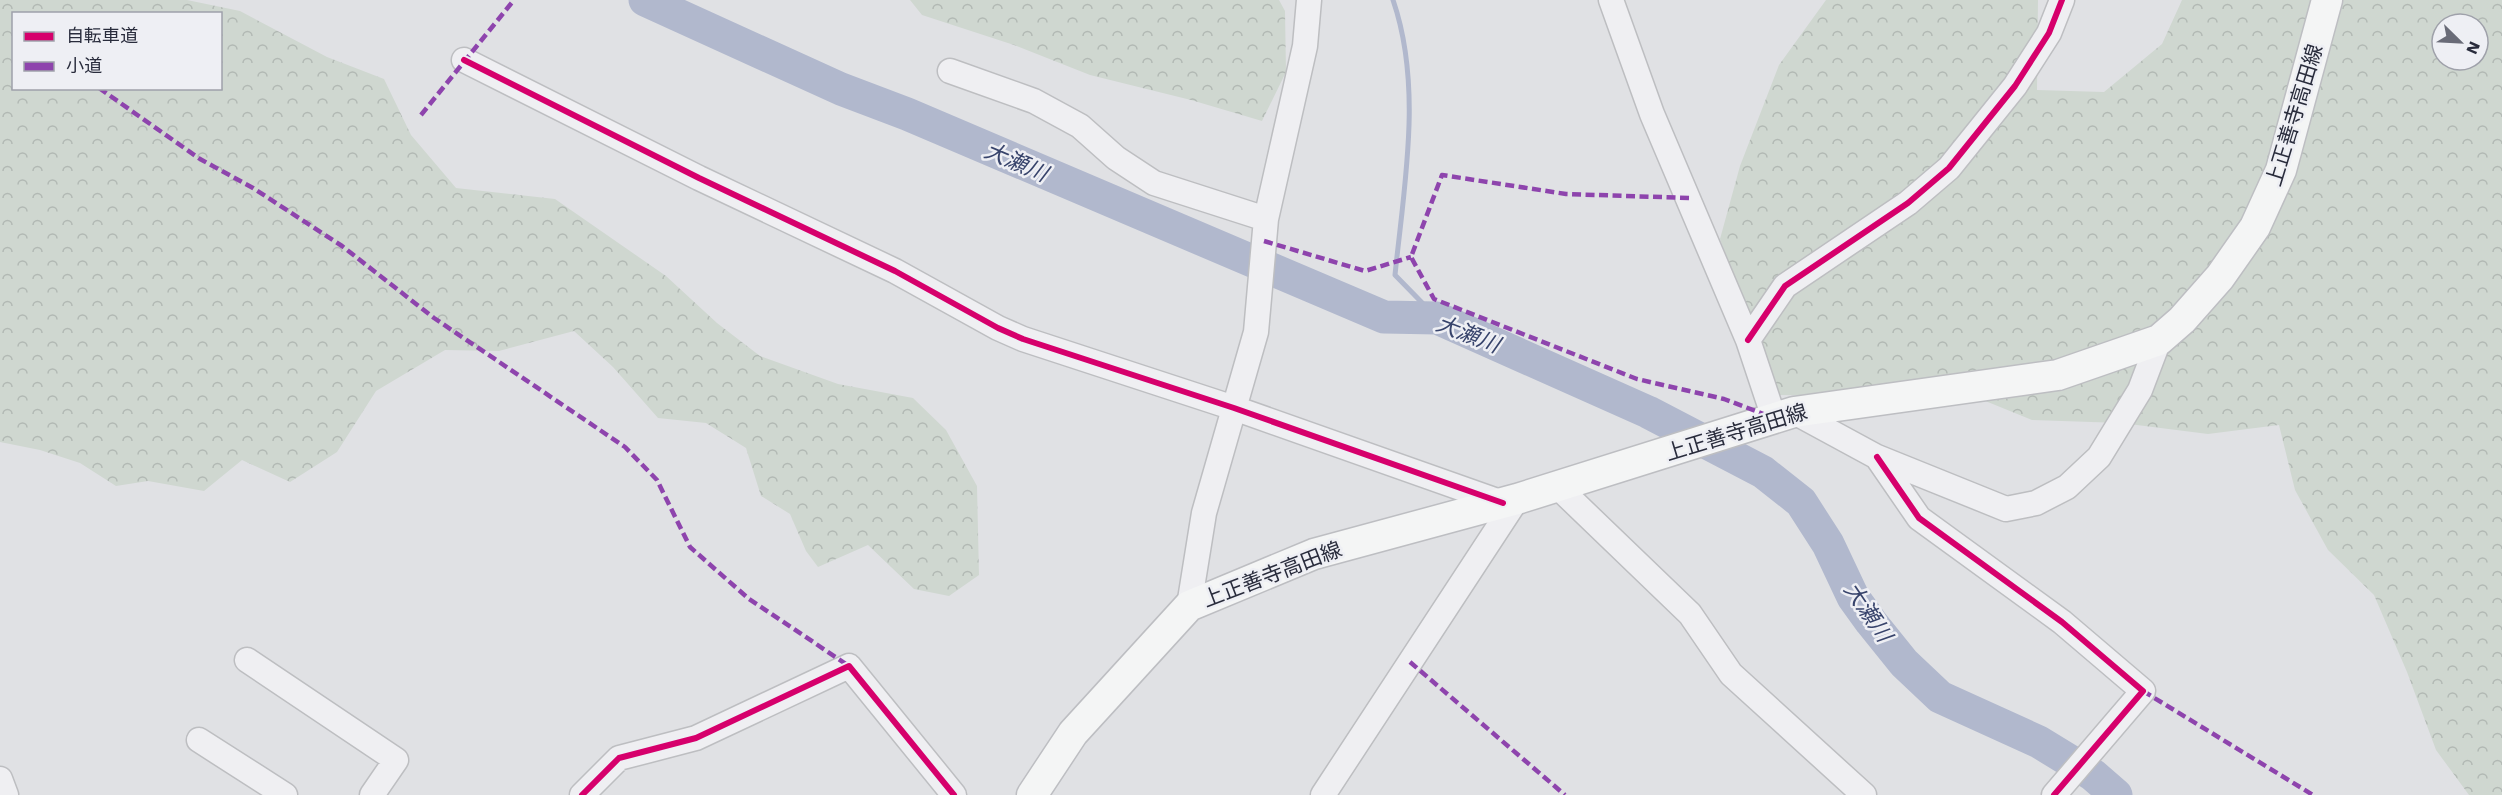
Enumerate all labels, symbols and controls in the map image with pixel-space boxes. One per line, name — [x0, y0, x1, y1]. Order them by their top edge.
legend — [12, 12, 222, 90]
north arrow — [2430, 12, 2490, 72]
text: 自転車道 — [66, 25, 138, 46]
text: N — [2462, 39, 2484, 57]
street label: 上正善寺高田線 — [2261, 41, 2327, 189]
text: 小道 — [66, 55, 102, 76]
water label: 大瀬川 — [981, 138, 1053, 187]
water label: 大瀬川 — [1433, 311, 1505, 358]
street label: 上正善寺高田線 — [1662, 399, 1810, 465]
street label: 上正善寺高田線 — [1199, 536, 1345, 612]
water label: 大瀬川 — [1839, 578, 1898, 648]

